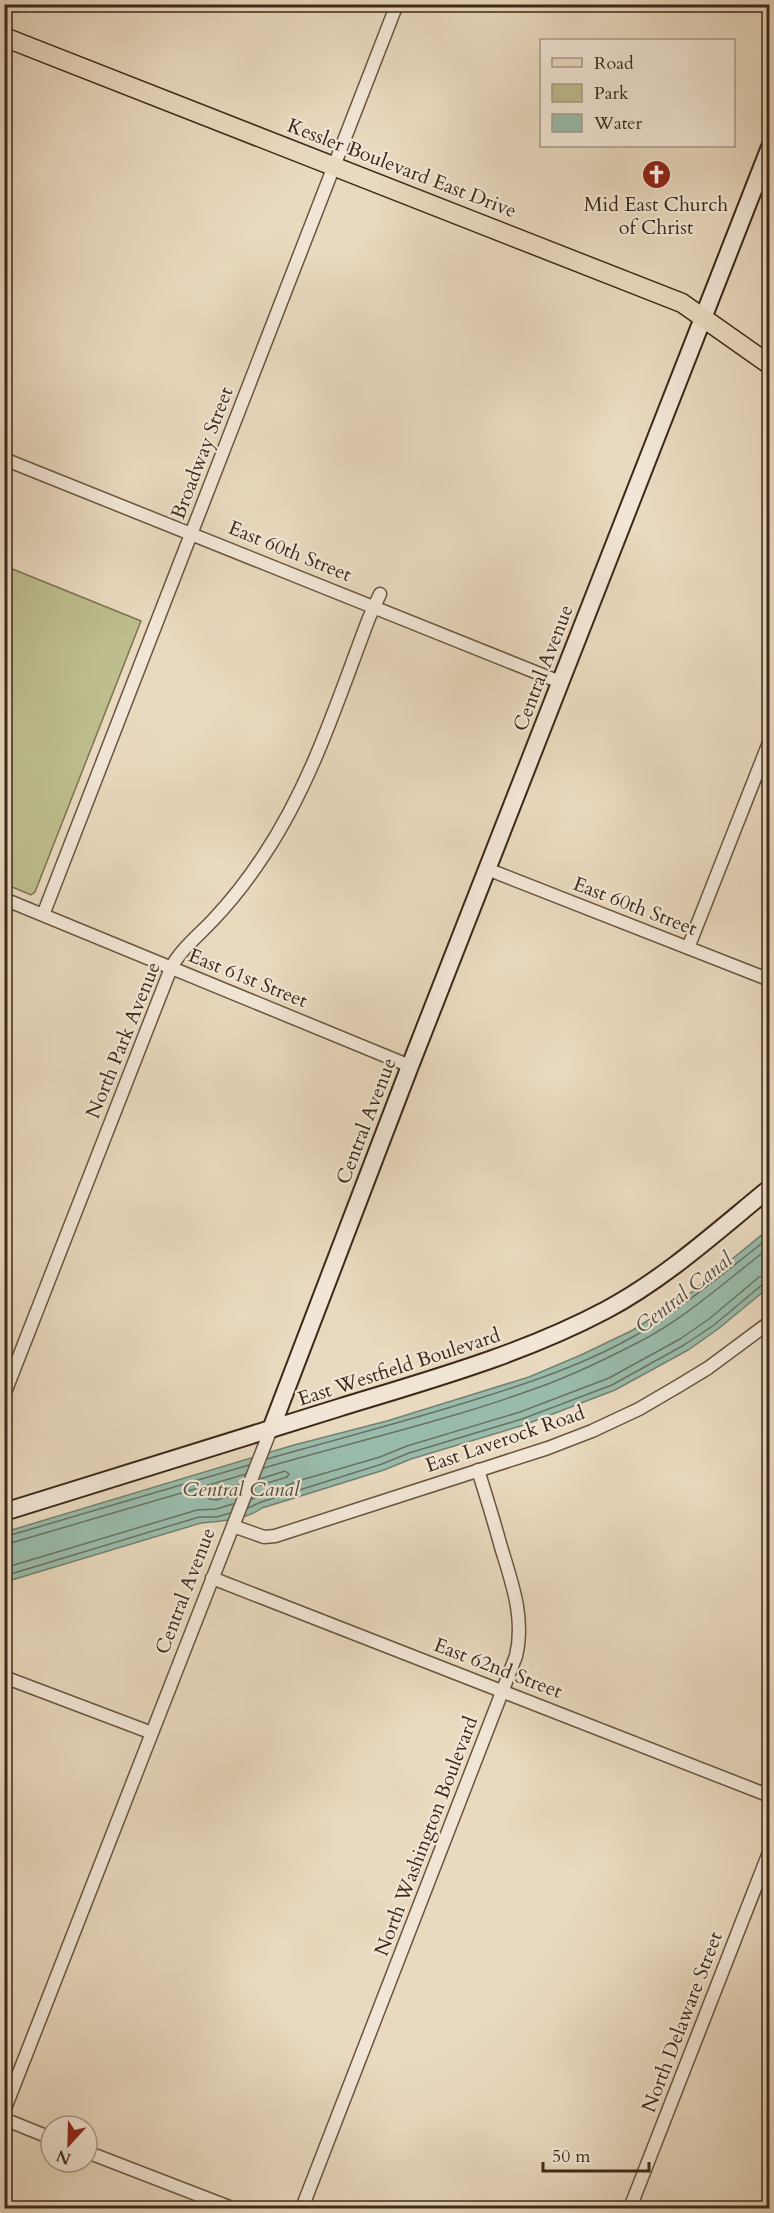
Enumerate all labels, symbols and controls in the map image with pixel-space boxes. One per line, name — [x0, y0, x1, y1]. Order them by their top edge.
legend — [540, 39, 735, 147]
text: Road — [594, 51, 634, 76]
text: Park — [594, 81, 629, 106]
text: Water — [593, 111, 643, 136]
street label: Kessler Boulevard East Drive — [283, 112, 521, 224]
church icon: Mid East Church of Christ — [640, 158, 672, 190]
place label: Mid East Church of Christ — [584, 191, 728, 241]
street label: Broadway Street — [164, 382, 240, 523]
street label: East 60th Street — [224, 514, 356, 588]
street label: Central Avenue — [507, 601, 579, 735]
street label: East 60th Street — [569, 870, 701, 942]
street label: East 61st Street — [184, 942, 312, 1014]
street label: North Park Avenue — [79, 958, 167, 1122]
street label: Central Avenue — [330, 1054, 402, 1188]
water label: Central Canal — [629, 1245, 740, 1340]
street label: East Westfield Boulevard — [294, 1321, 504, 1412]
street label: East Laverock Road — [422, 1399, 588, 1479]
water label: Central Canal — [183, 1475, 301, 1504]
street label: Central Avenue — [149, 1524, 221, 1658]
street label: East 62nd Street — [430, 1631, 567, 1705]
street label: North Washington Boulevard — [368, 1712, 484, 1960]
street label: North Delaware Street — [635, 1927, 729, 2116]
north arrow — [39, 2114, 99, 2174]
scale bar — [543, 2135, 650, 2173]
text: N — [53, 2144, 74, 2170]
text: 50 m — [552, 2144, 591, 2169]

